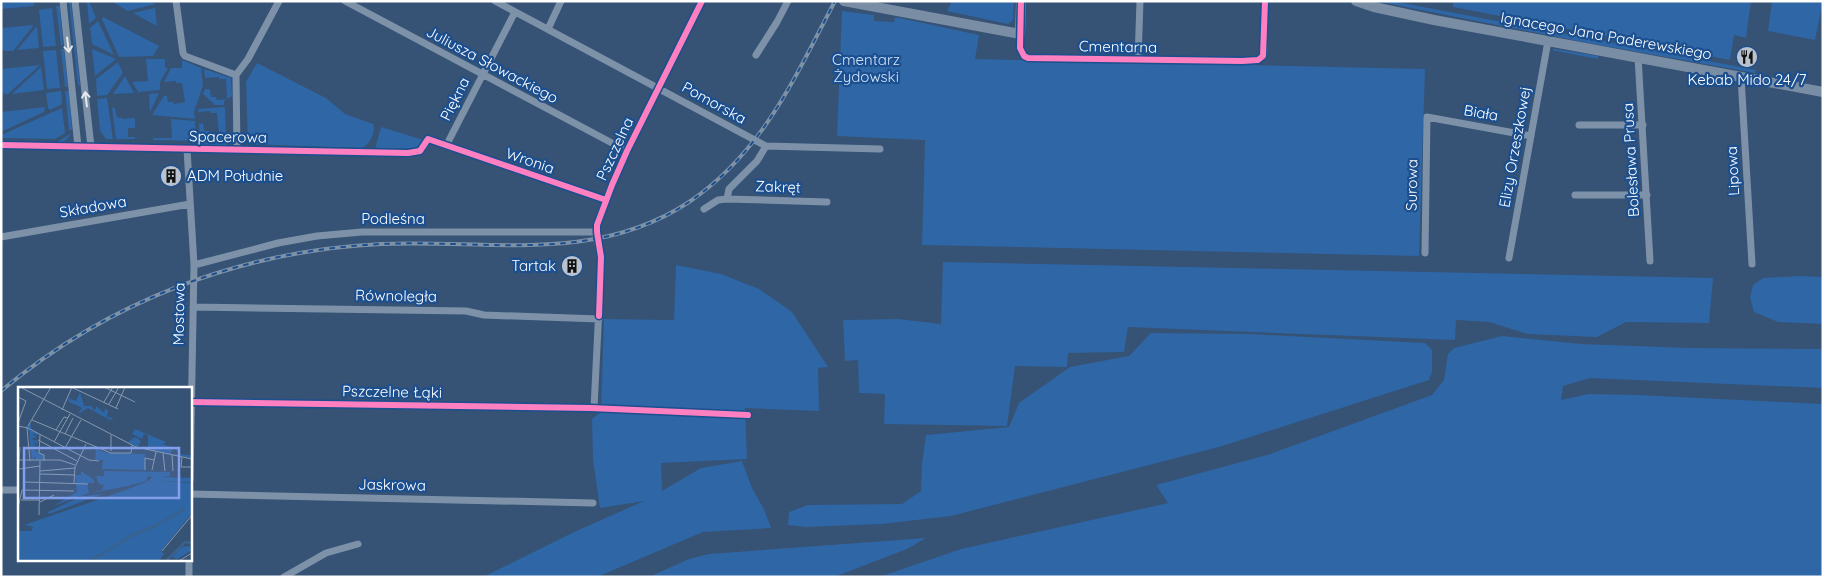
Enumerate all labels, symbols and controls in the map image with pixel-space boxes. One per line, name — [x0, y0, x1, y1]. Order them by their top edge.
street label: Ignacego Jana Paderewskiego — [1499, 8, 1713, 63]
street label: Juliusza Słowackiego — [423, 22, 561, 107]
street label: Cmentarna — [1079, 36, 1157, 57]
one-way arrow — [63, 37, 73, 53]
restaurant icon: Kebab Mido 24/7 — [1735, 45, 1759, 69]
park label: Cmentarz Żydowski — [832, 50, 900, 86]
place label: Kebab Mido 24/7 — [1687, 70, 1807, 89]
street label: Piękna — [436, 74, 474, 124]
street label: Pomorska — [679, 77, 750, 128]
street label: Elizy Orzeszkowej — [1495, 85, 1535, 209]
one-way arrow — [81, 91, 91, 107]
street label: Biała — [1462, 100, 1500, 125]
street label: Bolesława Prusa — [1618, 103, 1643, 217]
street label: Pszczelna — [592, 114, 637, 183]
street label: Spacerowa — [189, 126, 267, 147]
street label: Wronia — [503, 143, 557, 178]
street label: Lipowa — [1722, 146, 1743, 196]
street label: Surowa — [1402, 159, 1421, 211]
building icon: ADM Południe — [159, 164, 183, 188]
place label: ADM Południe — [187, 166, 283, 185]
street label: Zakręt — [755, 176, 801, 197]
street label: Składowa — [58, 191, 128, 222]
street label: Podleśna — [361, 209, 425, 228]
building icon: Tartak — [560, 254, 584, 278]
place label: Tartak — [511, 256, 556, 275]
street label: Mostowa — [168, 282, 189, 346]
street label: Równoległa — [355, 285, 437, 306]
street label: Pszczelne Łąki — [342, 381, 442, 402]
inset map — [18, 387, 191, 560]
street label: Jaskrowa — [358, 474, 426, 495]

